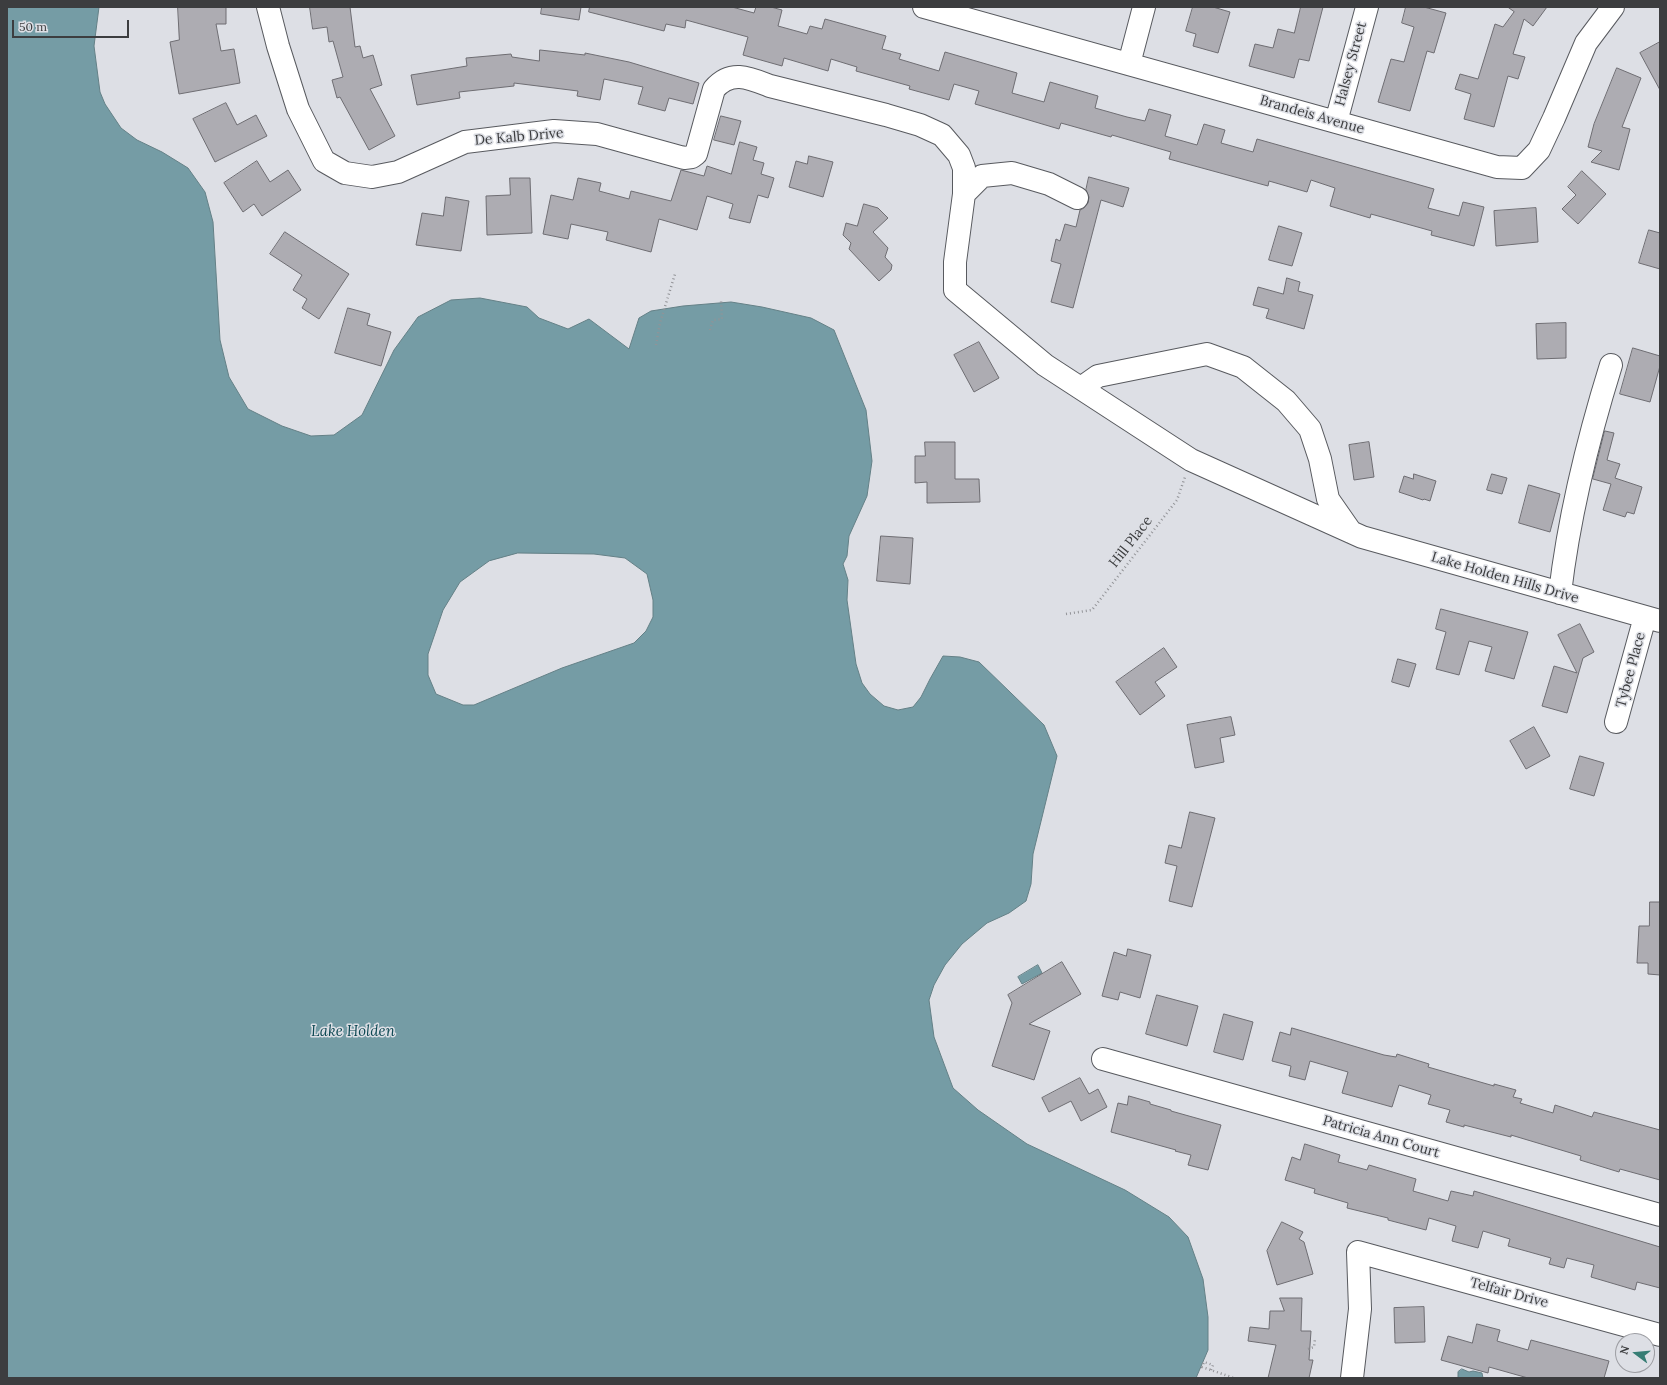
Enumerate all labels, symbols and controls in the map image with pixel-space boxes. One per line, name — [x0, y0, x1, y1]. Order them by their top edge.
scale bar — [14, 12, 131, 38]
text: 50 m — [19, 19, 47, 34]
street label: Halsey Street — [1332, 20, 1370, 108]
street label: Brandeis Avenue — [1258, 92, 1366, 138]
street label: De Kalb Drive — [474, 125, 564, 149]
street label: Hill Place — [1106, 513, 1156, 571]
street label: Lake Holden Hills Drive — [1429, 549, 1581, 607]
street label: Tybee Place — [1613, 630, 1649, 710]
water label: Lake Holden — [311, 1023, 395, 1041]
street label: Patricia Ann Court — [1321, 1112, 1441, 1162]
street label: Telfair Drive — [1468, 1274, 1550, 1312]
north arrow — [1615, 1333, 1655, 1373]
text: N — [1617, 1344, 1632, 1356]

